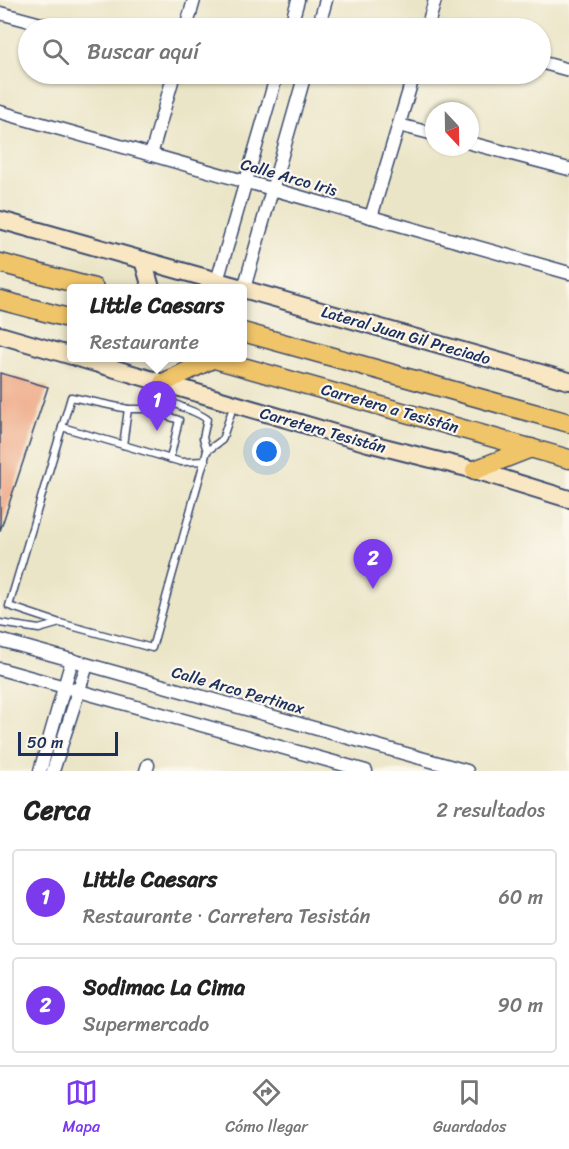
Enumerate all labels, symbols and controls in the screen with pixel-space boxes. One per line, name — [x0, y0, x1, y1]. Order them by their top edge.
search box — [18, 18, 551, 84]
text: Buscar aquí — [87, 32, 199, 71]
icon: search — [39, 35, 72, 68]
north arrow — [425, 102, 479, 156]
street label: Calle Arco Iris — [237, 149, 341, 205]
popup — [67, 284, 247, 362]
text: Little Caesars — [90, 286, 224, 325]
street label: Lateral Juan Gil Preciado — [318, 297, 494, 373]
text: Restaurante — [90, 325, 199, 360]
street label: Carretera a Tesistán — [318, 375, 463, 442]
pin: 1 — [138, 382, 176, 431]
street label: Carretera Tesistán — [257, 398, 390, 462]
your location — [252, 437, 281, 466]
pin: 2 — [354, 540, 392, 589]
street label: Calle Arco Pertinax — [168, 657, 309, 723]
text: 50 m — [27, 728, 63, 757]
scale bar — [18, 729, 118, 756]
text: Cerca — [24, 787, 90, 833]
text: 2 resultados — [436, 793, 545, 828]
text: Little Caesars — [83, 860, 217, 899]
text: 1 — [41, 880, 50, 915]
text: 60 m — [498, 880, 543, 915]
text: Restaurante · Carretera Tesistán — [83, 899, 370, 934]
text: Sodimac La Cima — [83, 968, 245, 1007]
text: 2 — [40, 988, 51, 1023]
text: 90 m — [498, 988, 543, 1023]
text: Supermercado — [83, 1007, 209, 1042]
tab: Mapa — [63, 1076, 100, 1141]
tab: Cómo llegar — [225, 1076, 308, 1141]
tab: Guardados — [433, 1076, 506, 1141]

